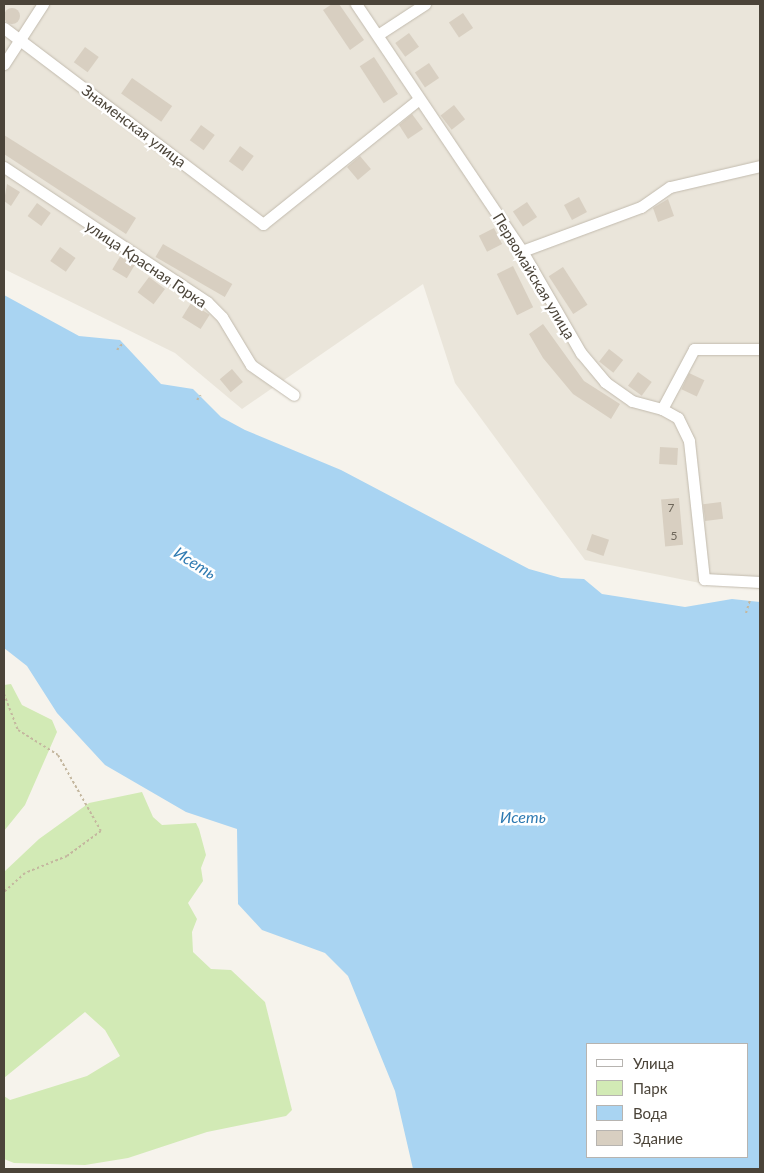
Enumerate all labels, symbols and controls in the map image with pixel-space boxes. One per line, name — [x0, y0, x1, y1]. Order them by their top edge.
street label: Знаменская улица — [78, 81, 190, 171]
street label: Первомайская улица — [489, 210, 579, 342]
street label: улица Красная Горка — [82, 217, 210, 311]
house number: 7 — [668, 501, 674, 515]
house number: 5 — [671, 529, 677, 543]
water label: Исеть — [171, 543, 219, 583]
water label: Исеть — [500, 807, 546, 827]
legend — [586, 1043, 749, 1158]
text: Улица — [633, 1054, 674, 1072]
text: Парк — [633, 1079, 667, 1097]
text: Вода — [633, 1104, 668, 1122]
text: Здание — [633, 1129, 683, 1147]

